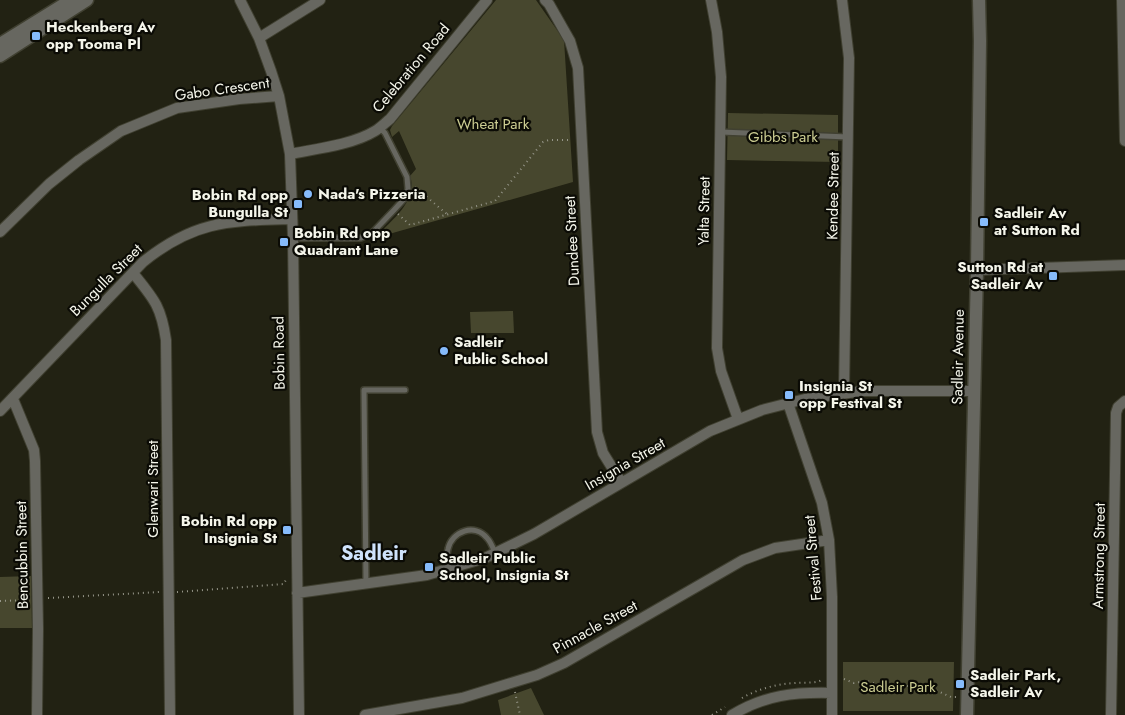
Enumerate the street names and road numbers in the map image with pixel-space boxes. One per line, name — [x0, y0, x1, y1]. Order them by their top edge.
street label: Celebration Road — [367, 19, 455, 117]
street label: Gabo Crescent — [173, 71, 271, 107]
street label: Kendee Street — [821, 151, 845, 240]
street label: Yalta Street — [692, 176, 716, 246]
street label: Dundee Street — [559, 195, 585, 287]
street label: Bungulla Street — [65, 238, 148, 321]
street label: Sadleir Avenue — [946, 309, 970, 405]
street label: Bobin Road — [267, 316, 291, 390]
street label: Insignia Street — [581, 432, 670, 496]
street label: Glenwari Street — [142, 440, 164, 538]
street label: Bencubbin Street — [10, 500, 34, 609]
street label: Armstrong Street — [1087, 502, 1111, 609]
street label: Festival Street — [798, 514, 828, 602]
street label: Pinnacle Street — [549, 594, 642, 659]

